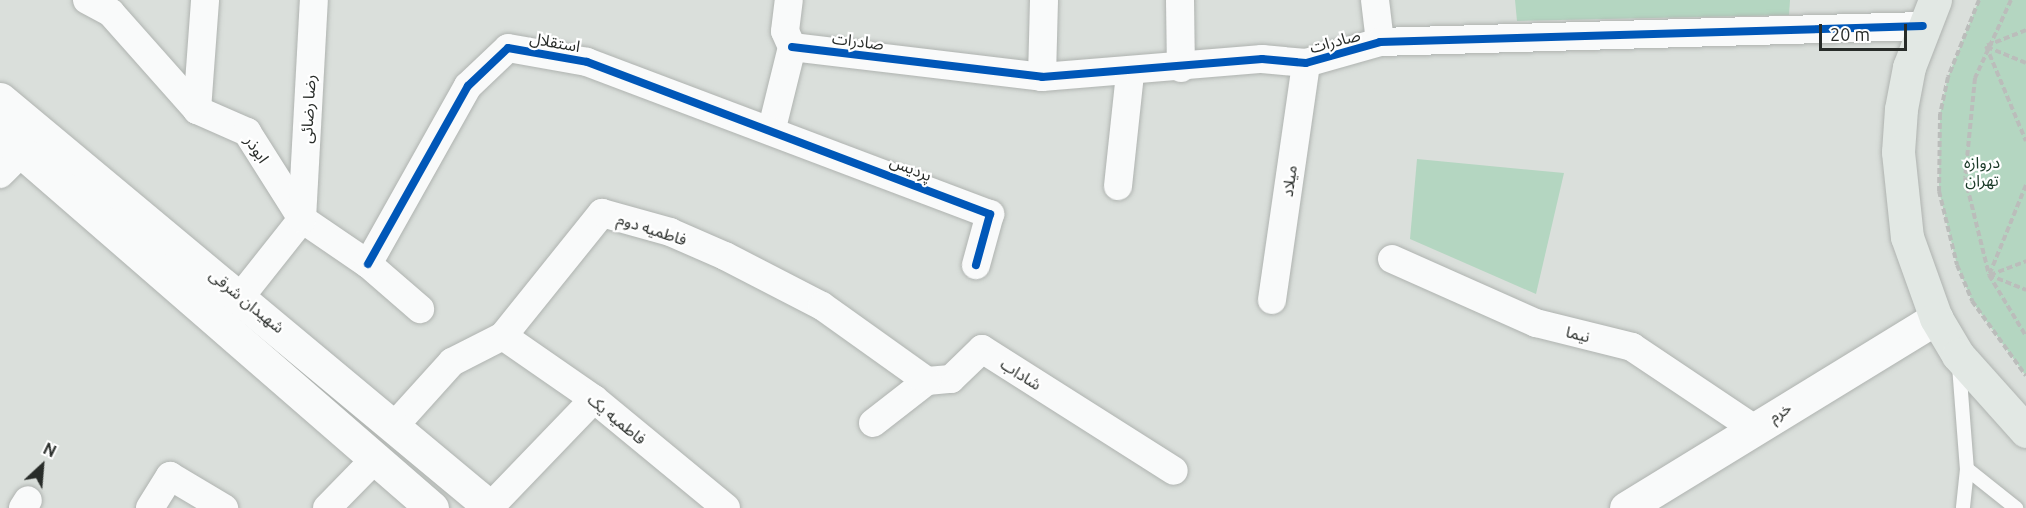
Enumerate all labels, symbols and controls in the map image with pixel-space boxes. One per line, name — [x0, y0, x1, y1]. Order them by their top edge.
scale bar — [1822, 12, 1910, 50]
text: 20 m — [1830, 24, 1870, 44]
street label: صادرات — [1307, 25, 1363, 57]
street label: استقلال — [528, 28, 582, 56]
street label: صادرات — [831, 28, 885, 54]
street label: رضا رضائی — [297, 74, 319, 144]
street label: ابوذر — [241, 132, 273, 166]
street label: پردیس — [887, 151, 935, 185]
park label: دروازه تهران — [1964, 152, 2000, 190]
street label: میلاد — [1277, 164, 1301, 198]
street label: فاطمیه دوم — [615, 209, 689, 249]
street label: شهیدان شرقی — [206, 265, 288, 337]
street label: نیما — [1564, 322, 1592, 346]
street label: شاداب — [997, 354, 1045, 394]
street label: فاطمیه یک — [584, 390, 650, 448]
street label: خرم — [1765, 398, 1795, 426]
north arrow — [12, 436, 72, 496]
text: N — [41, 439, 59, 461]

